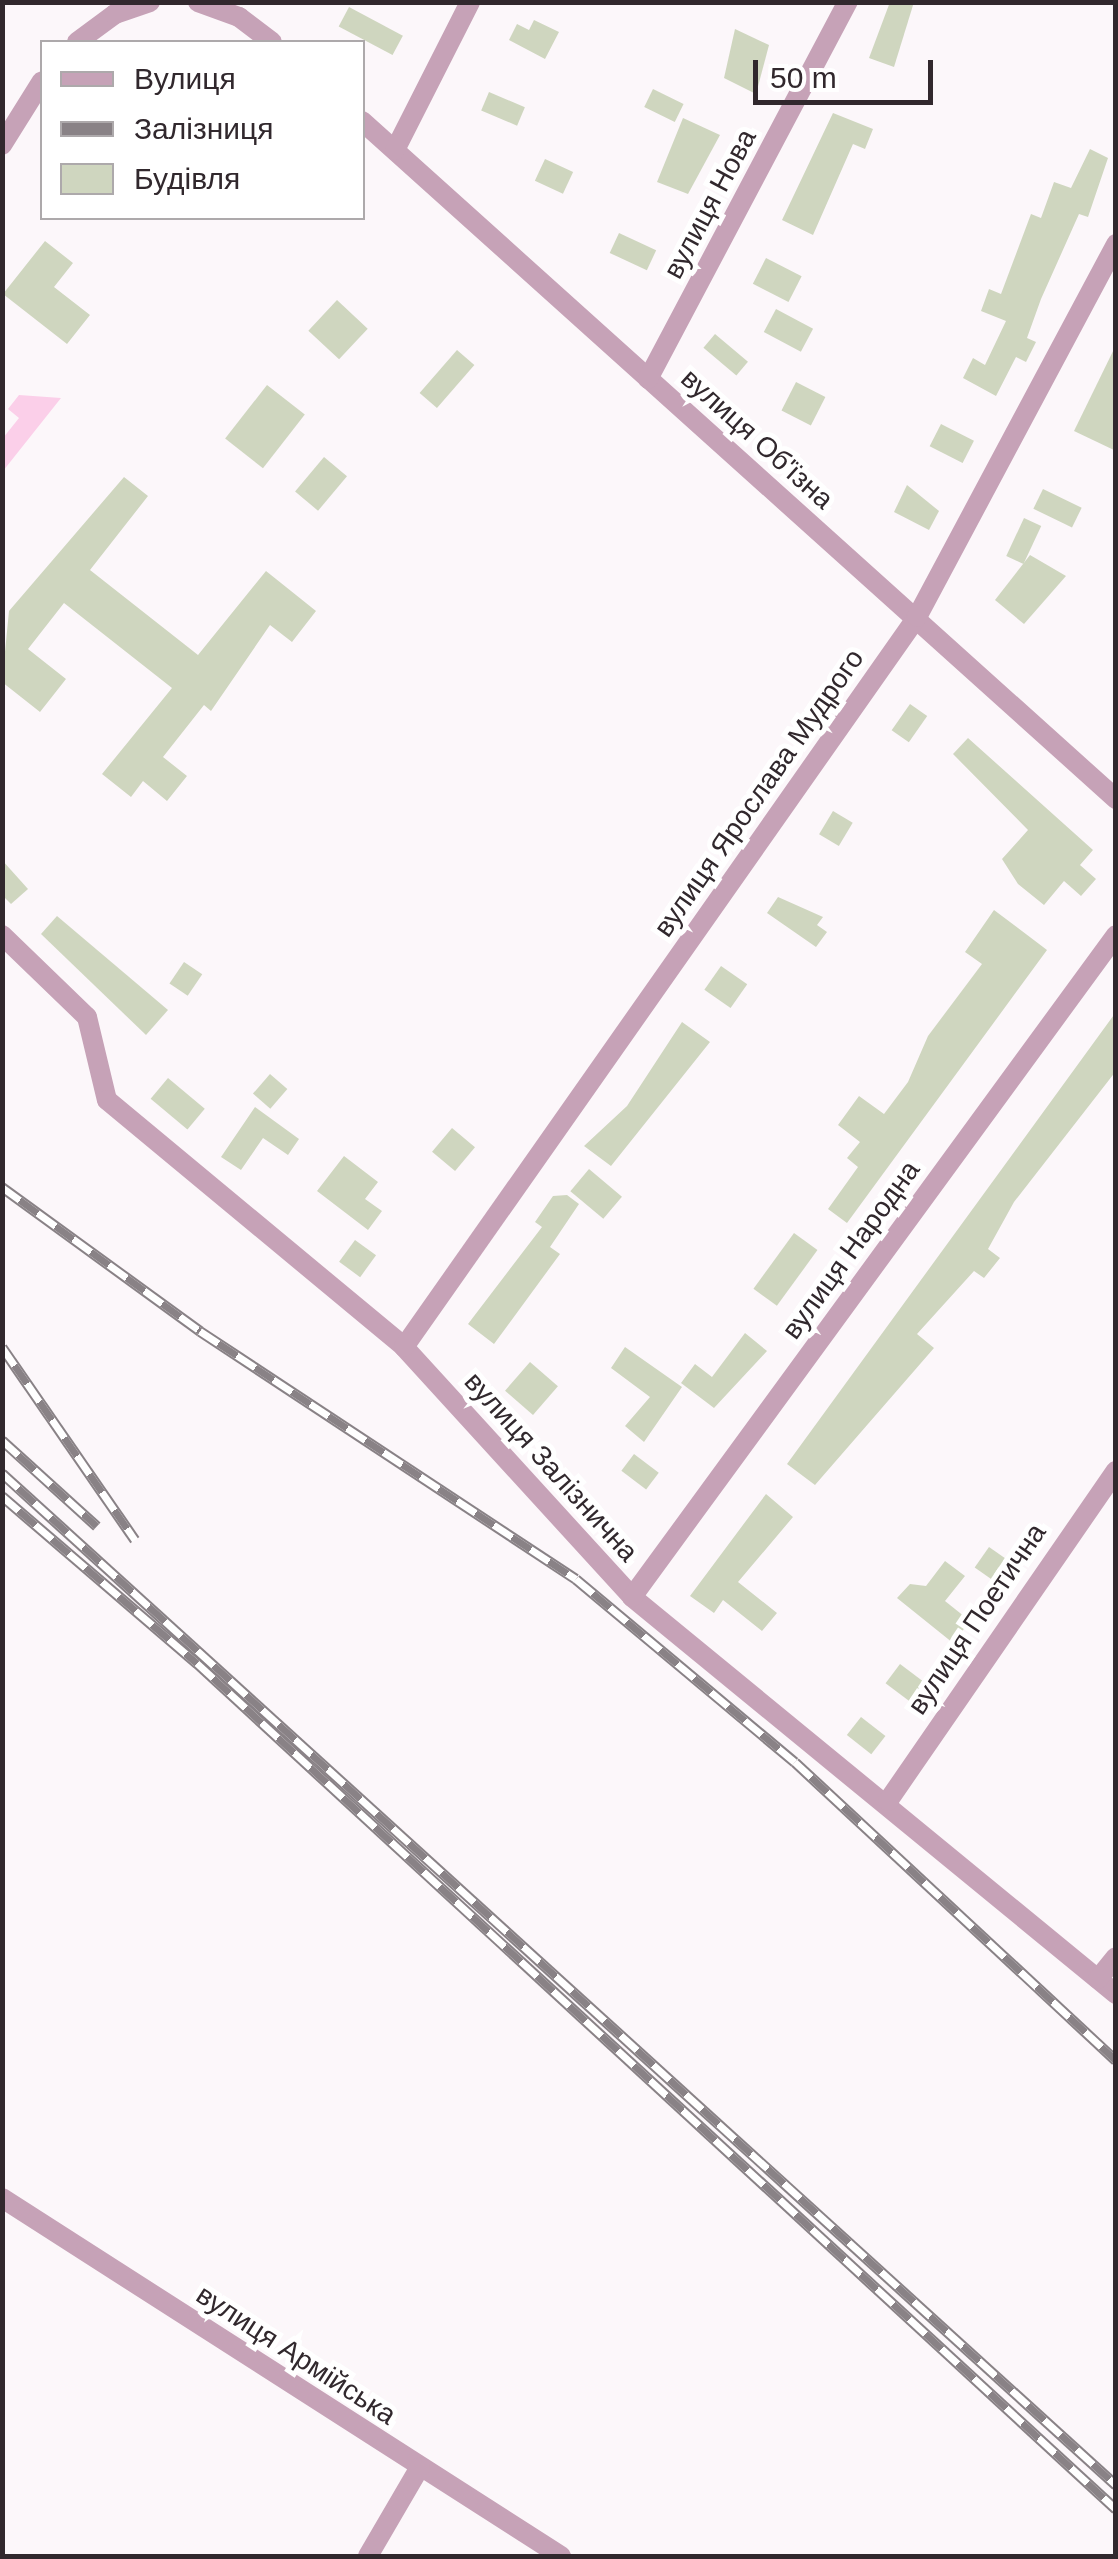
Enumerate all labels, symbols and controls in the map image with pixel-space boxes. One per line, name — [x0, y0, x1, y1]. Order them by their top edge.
legend — [40, 40, 365, 220]
scale bar — [758, 40, 938, 102]
text: 50 m — [770, 61, 837, 94]
text: Вулиця — [134, 62, 236, 95]
text: Залізниця — [134, 112, 273, 145]
street label: вулиця Нова — [657, 123, 763, 285]
text: Будівля — [134, 162, 240, 195]
street label: вулиця Об'їзна — [674, 362, 840, 516]
street label: вулиця Ярослава Мудрого — [647, 643, 871, 943]
street label: вулиця Народна — [775, 1154, 927, 1346]
street label: вулиця Залізнична — [457, 1365, 645, 1569]
street label: вулиця Поетична — [901, 1517, 1053, 1721]
street label: вулиця Армійська — [190, 2278, 402, 2432]

